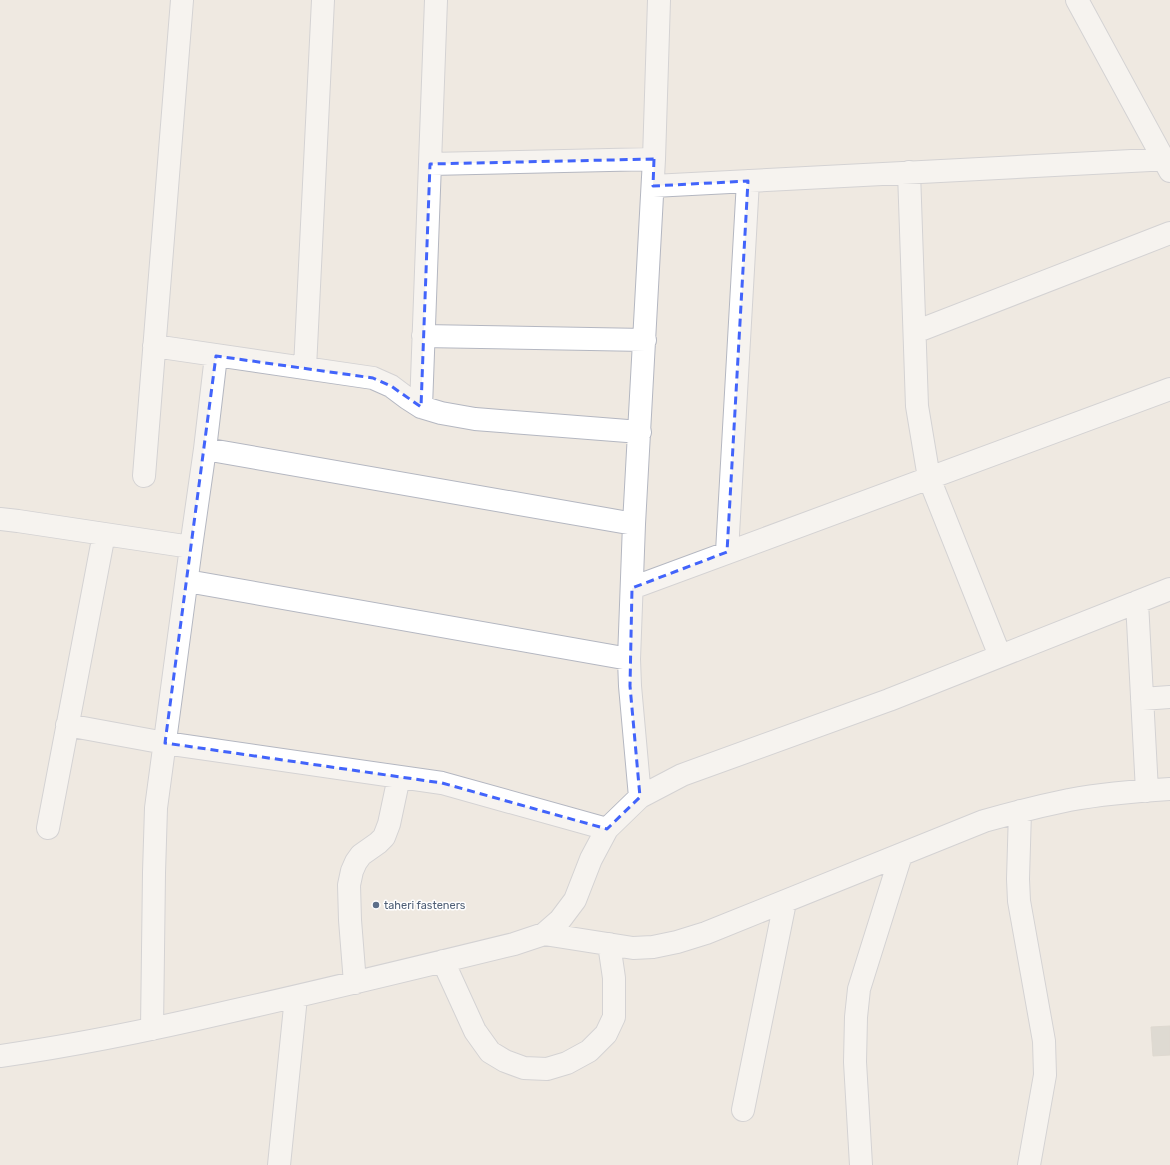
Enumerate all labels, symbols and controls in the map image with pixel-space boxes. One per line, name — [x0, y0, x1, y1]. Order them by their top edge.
place label: taheri fasteners — [384, 899, 466, 912]
marker: taheri fasteners — [371, 900, 381, 910]

